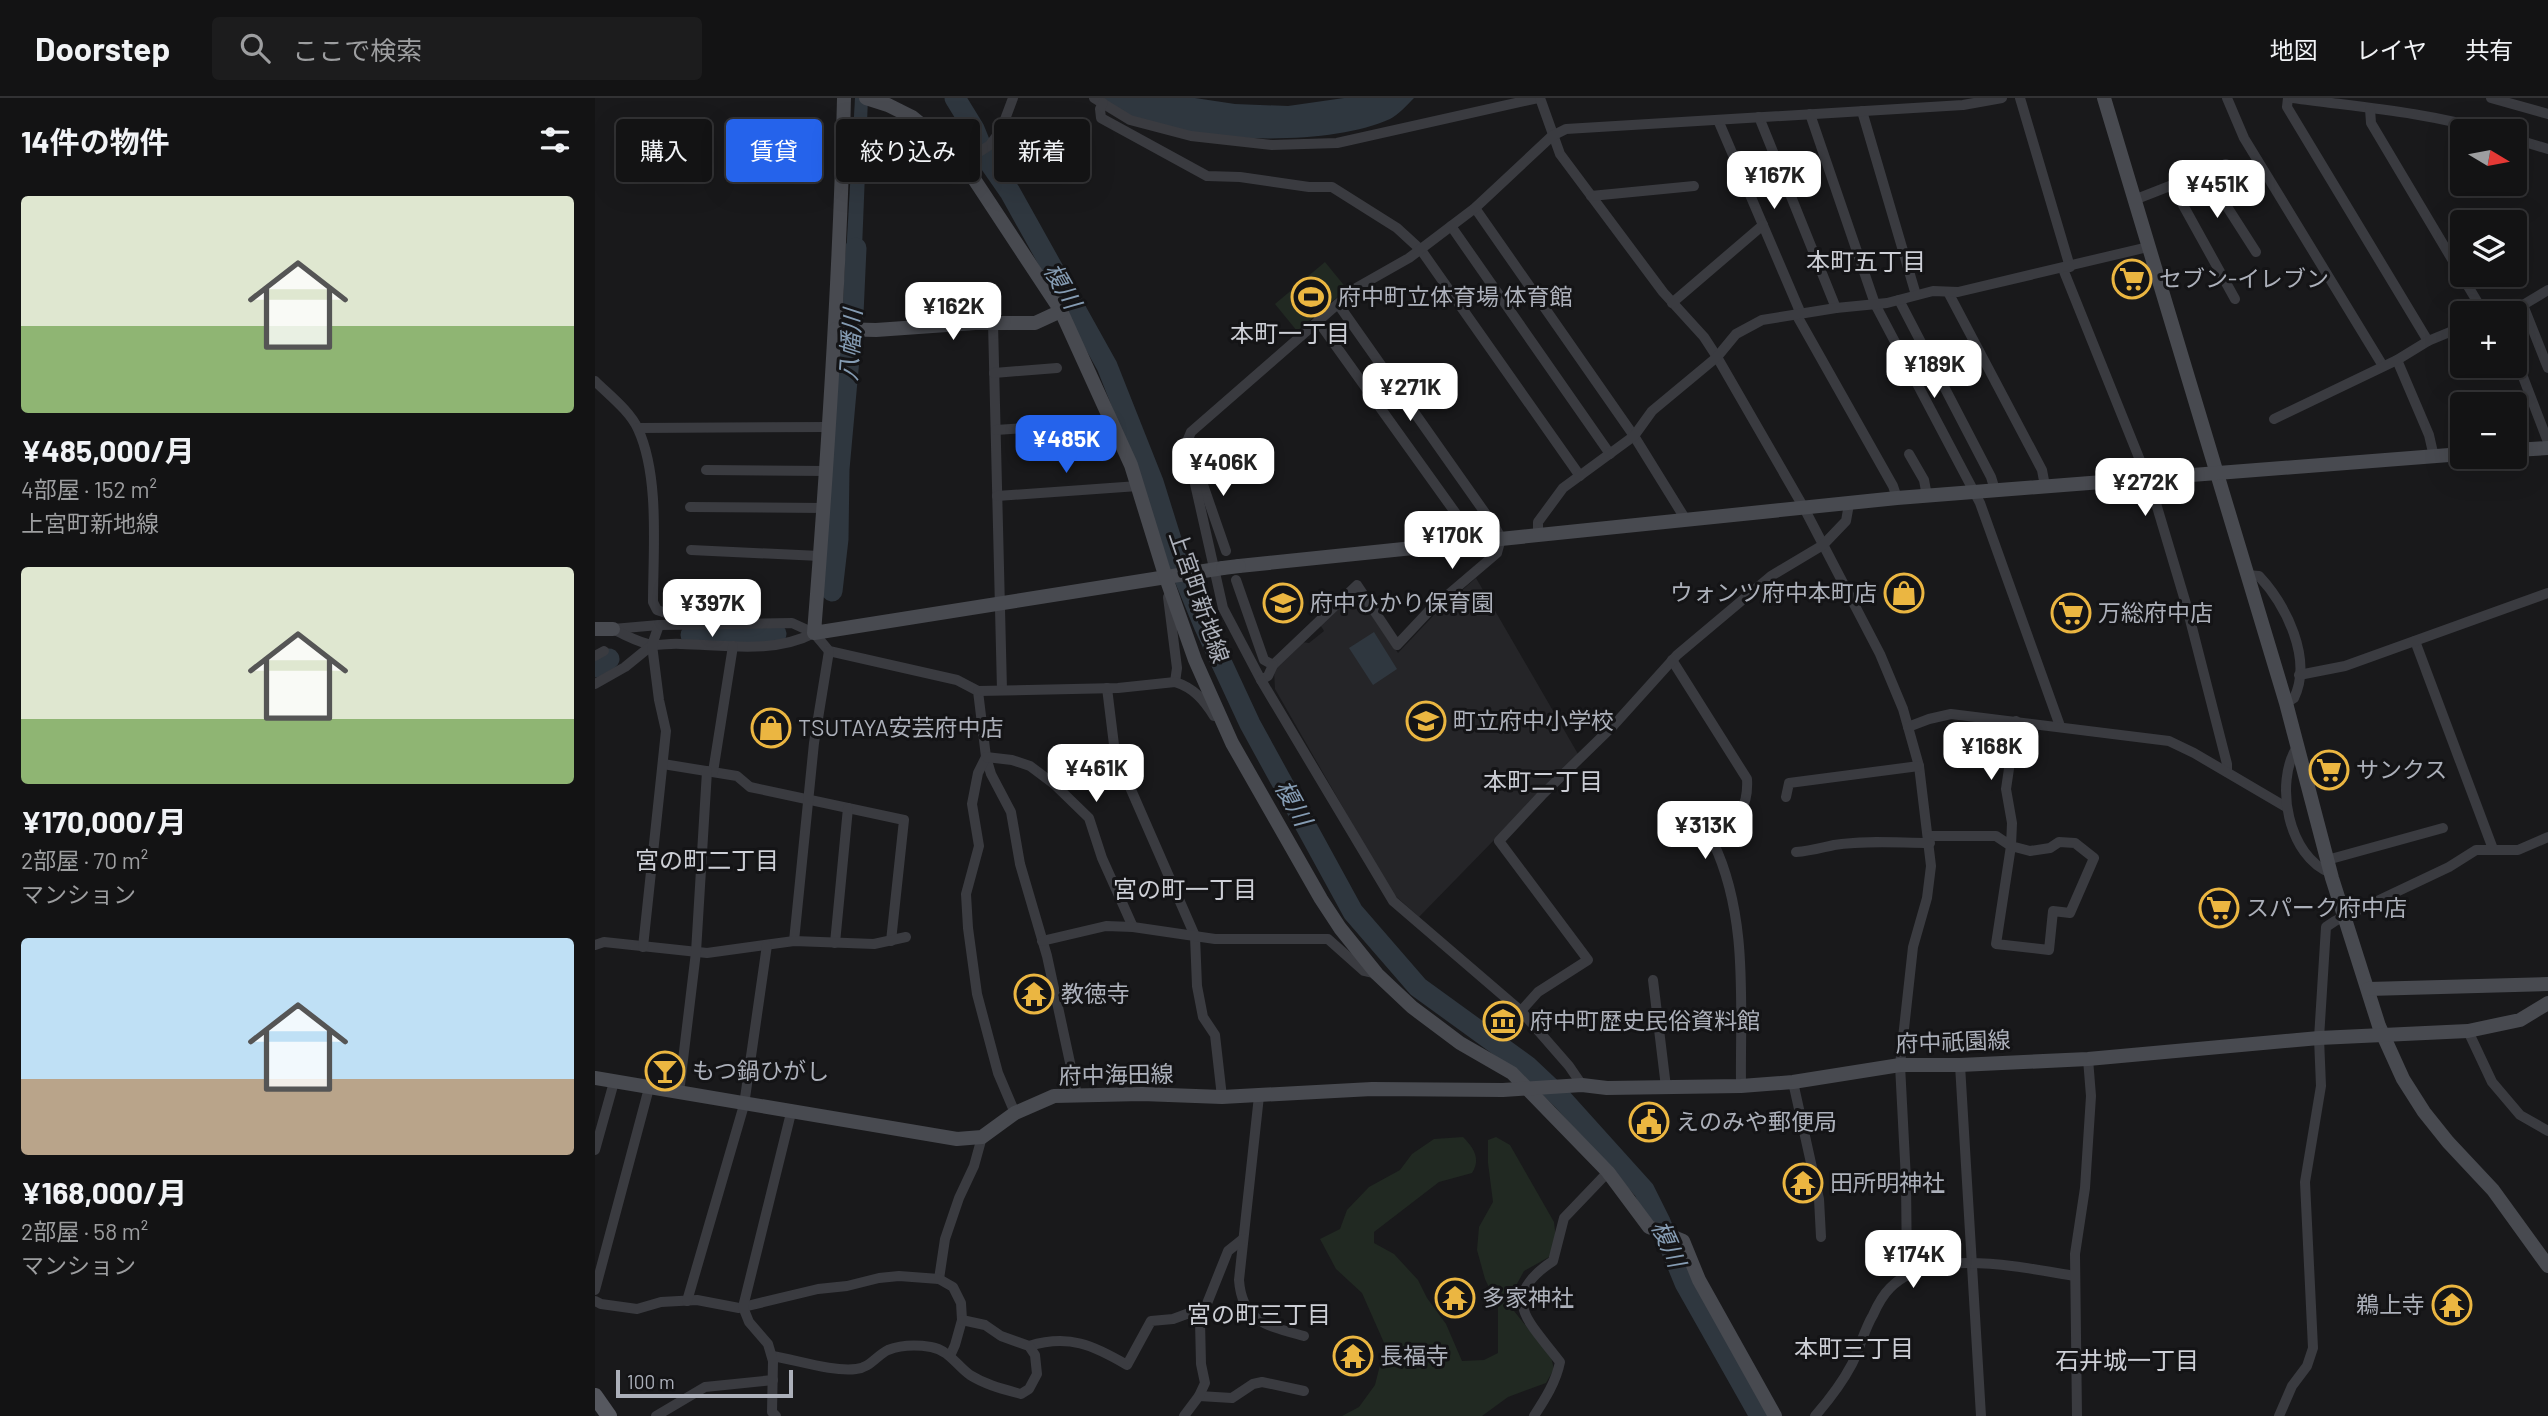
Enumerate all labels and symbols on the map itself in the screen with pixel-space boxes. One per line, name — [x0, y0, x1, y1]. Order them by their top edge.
north arrow — [2450, 119, 2527, 196]
pin: ¥167K — [1725, 152, 1823, 211]
pin: ¥451K — [2168, 160, 2266, 220]
district label: 本町五丁目 — [1806, 246, 1926, 275]
water label: 榎川 — [1039, 257, 1089, 316]
supermarket icon: セブン-イレブン — [2111, 258, 2153, 300]
place label: セブン-イレブン — [2159, 264, 2329, 292]
sports icon: 府中町立体育場 体育館 — [1290, 276, 1332, 318]
pin: ¥162K — [904, 282, 1002, 342]
place label: 府中町立体育場 体育館 — [1338, 282, 1573, 310]
water label: 八幡川 — [833, 305, 867, 382]
district label: 本町一丁目 — [1230, 318, 1350, 347]
pin: ¥189K — [1885, 341, 1983, 400]
pin: ¥271K — [1361, 364, 1459, 423]
pin: ¥485K — [1017, 416, 1115, 475]
pin: ¥406K — [1174, 438, 1272, 498]
pin: ¥272K — [2096, 458, 2194, 518]
pin: ¥170K — [1403, 512, 1501, 571]
street label: 上宮町新地線 — [1164, 527, 1236, 666]
shop icon: ウォンツ府中本町店 — [1883, 572, 1925, 614]
place label: ウォンツ府中本町店 — [1670, 578, 1877, 606]
pin: ¥397K — [663, 580, 761, 639]
school or university icon: 府中ひかり保育園 — [1262, 582, 1304, 624]
place label: 府中ひかり保育園 — [1310, 588, 1494, 616]
supermarket icon: 万総府中店 — [2050, 592, 2092, 634]
place label: 万総府中店 — [2098, 598, 2213, 626]
school or university icon: 町立府中小学校 — [1405, 700, 1447, 742]
place label: 町立府中小学校 — [1453, 706, 1614, 734]
shop icon: TSUTAYA安芸府中店 — [750, 707, 792, 749]
place label: TSUTAYA安芸府中店 — [798, 713, 1004, 741]
pin: ¥168K — [1942, 722, 2040, 782]
pin: ¥461K — [1047, 744, 1145, 804]
supermarket icon: サンクス — [2308, 749, 2350, 791]
place label: サンクス — [2356, 755, 2447, 783]
district label: 本町二丁目 — [1483, 766, 1603, 795]
water label: 榎川 — [1270, 774, 1320, 833]
pin: ¥313K — [1656, 802, 1754, 861]
district label: 宮の町二丁目 — [635, 845, 779, 874]
district label: 宮の町一丁目 — [1113, 874, 1257, 903]
supermarket icon: スパーク府中店 — [2198, 887, 2240, 929]
place label: スパーク府中店 — [2246, 893, 2407, 921]
temple icon: 教徳寺 — [1013, 973, 1055, 1015]
place label: 教徳寺 — [1061, 979, 1130, 1007]
museum icon: 府中町歴史民俗資料館 — [1482, 1000, 1524, 1042]
place label: 府中町歴史民俗資料館 — [1530, 1006, 1760, 1034]
street label: 府中祇園線 — [1895, 1025, 2011, 1057]
bar icon: もつ鍋ひがし — [644, 1050, 686, 1092]
place label: もつ鍋ひがし — [692, 1056, 829, 1084]
street label: 府中海田線 — [1058, 1059, 1174, 1089]
public building icon: えのみや郵便局 — [1628, 1101, 1670, 1143]
place label: えのみや郵便局 — [1676, 1107, 1837, 1135]
temple icon: 田所明神社 — [1782, 1162, 1824, 1204]
place label: 田所明神社 — [1830, 1168, 1945, 1196]
water label: 榎川 — [1646, 1216, 1694, 1274]
pin: ¥174K — [1864, 1230, 1962, 1290]
temple icon: 多家神社 — [1434, 1277, 1476, 1319]
place label: 多家神社 — [1482, 1283, 1574, 1311]
temple icon: 鵜上寺 — [2431, 1284, 2473, 1326]
place label: 鵜上寺 — [2356, 1290, 2425, 1318]
district label: 宮の町三丁目 — [1187, 1299, 1331, 1328]
district label: 本町三丁目 — [1794, 1333, 1914, 1362]
temple icon: 長福寺 — [1332, 1335, 1374, 1377]
place label: 長福寺 — [1380, 1341, 1449, 1369]
district label: 石井城一丁目 — [2055, 1345, 2199, 1374]
scale bar — [616, 1367, 793, 1399]

